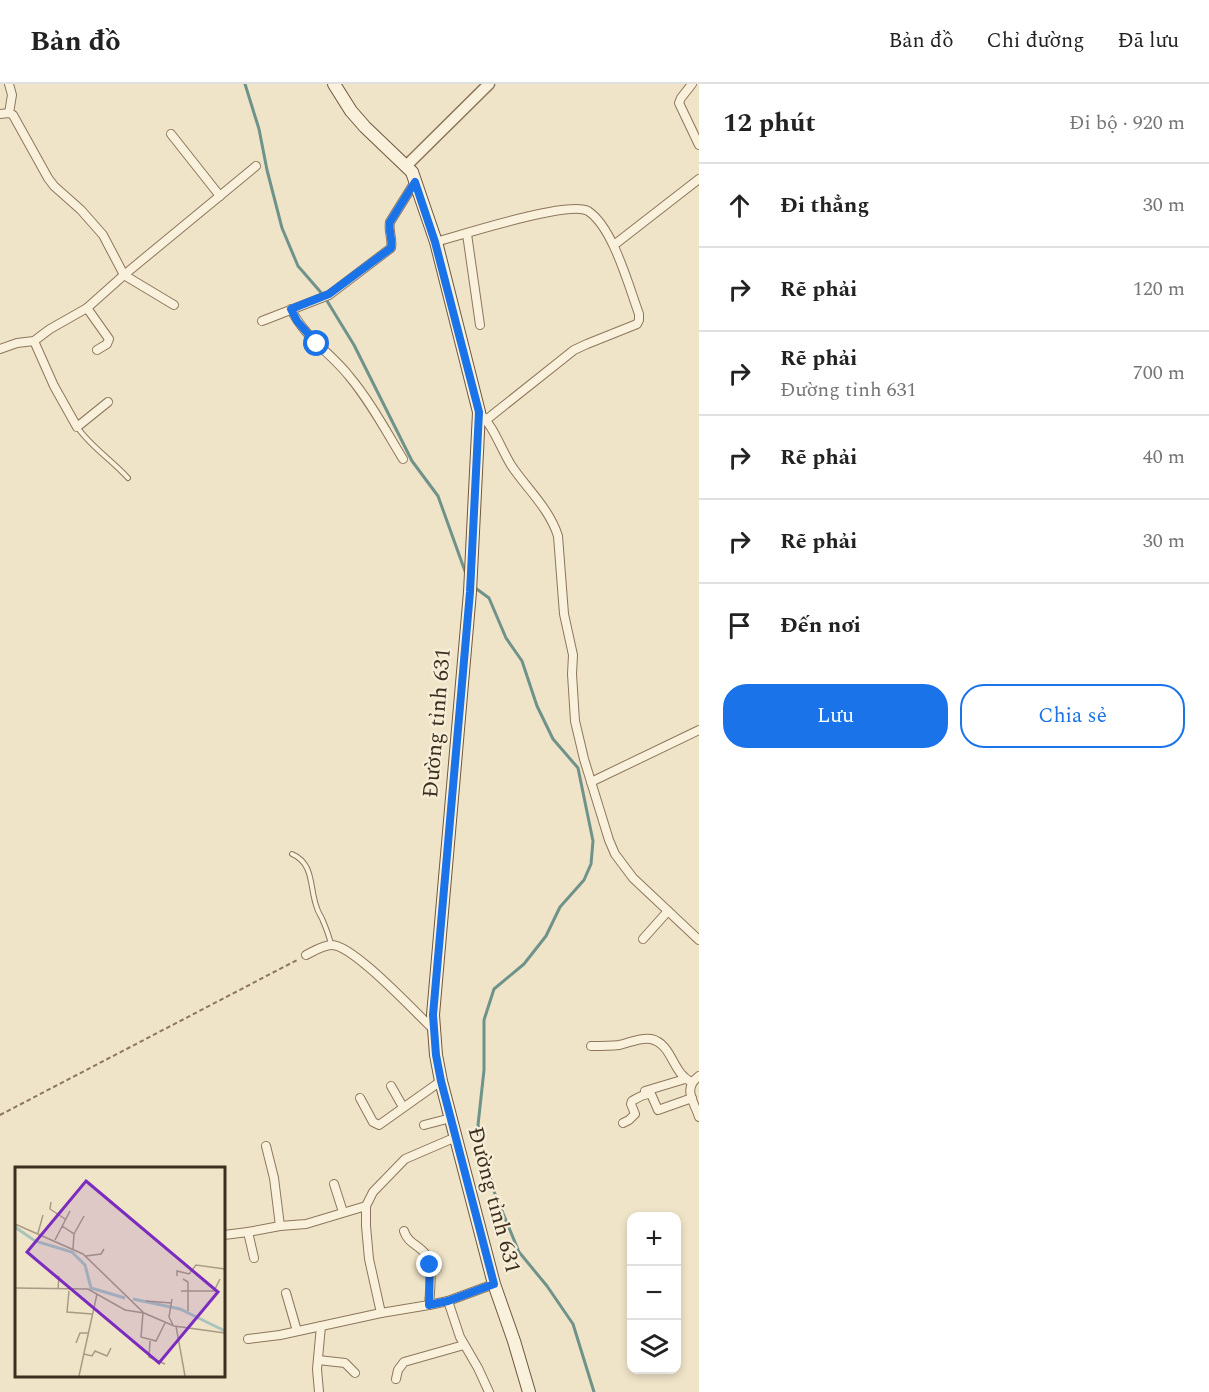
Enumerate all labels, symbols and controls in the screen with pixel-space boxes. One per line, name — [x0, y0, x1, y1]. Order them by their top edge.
text: Bản đồ — [30, 20, 121, 63]
text: Bản đồ — [889, 25, 954, 57]
text: Chỉ đường — [987, 25, 1084, 57]
text: Đã lưu — [1117, 25, 1179, 57]
text: 12 phút — [723, 103, 815, 143]
text: Đi bộ · 920 m — [1069, 108, 1185, 138]
icon: ahead — [723, 189, 756, 222]
text: Đi thẳng — [780, 189, 869, 222]
text: 30 m — [1143, 190, 1185, 220]
icon: right — [723, 273, 756, 306]
text: Rẽ phải — [780, 273, 857, 306]
text: 120 m — [1133, 274, 1185, 304]
route start — [303, 330, 329, 356]
text: Rẽ phải — [780, 342, 857, 375]
icon: right — [723, 357, 756, 390]
text: 700 m — [1133, 358, 1185, 388]
text: Đường tỉnh 631 — [780, 375, 917, 405]
icon: right — [723, 441, 756, 474]
text: Rẽ phải — [780, 441, 857, 474]
text: 40 m — [1143, 442, 1185, 472]
icon: right — [723, 525, 756, 558]
text: Rẽ phải — [780, 525, 857, 558]
text: 30 m — [1143, 526, 1185, 556]
icon: arrive — [723, 609, 756, 642]
text: Đến nơi — [780, 609, 861, 642]
street label: Đường tỉnh 631 — [414, 647, 460, 799]
button: Lưu — [723, 684, 948, 748]
button: Chia sẻ — [960, 684, 1185, 748]
street label: Đường tỉnh 631 — [459, 1123, 529, 1277]
inset map — [15, 1167, 225, 1377]
map controls — [627, 1212, 681, 1374]
button: + — [627, 1212, 681, 1266]
route end — [416, 1251, 442, 1277]
button: − — [627, 1266, 681, 1320]
button: layers — [627, 1320, 681, 1374]

